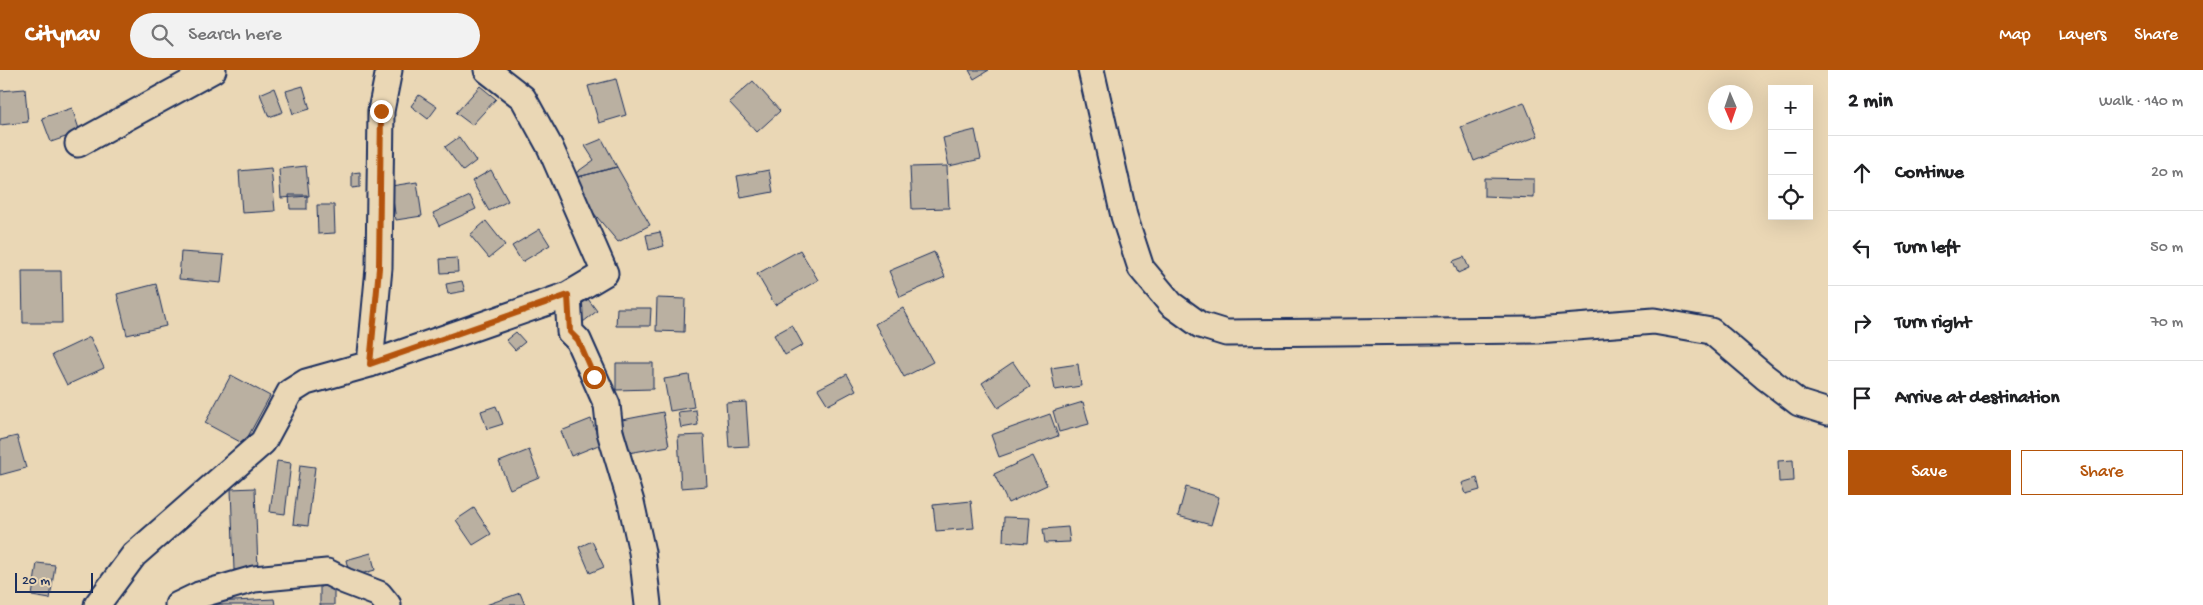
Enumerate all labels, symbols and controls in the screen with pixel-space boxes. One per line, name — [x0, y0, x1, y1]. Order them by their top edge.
search box — [130, 13, 480, 58]
text: Citynav — [25, 21, 100, 50]
icon: search — [148, 21, 176, 49]
text: Search here — [188, 24, 282, 47]
text: Map — [1999, 25, 2031, 46]
text: Layers — [2059, 25, 2106, 46]
text: Share — [2134, 25, 2178, 46]
north arrow — [1708, 85, 1753, 130]
map controls — [1768, 85, 1813, 220]
button: + — [1768, 85, 1813, 130]
text: 2 min — [1848, 90, 1893, 115]
text: Walk · 140 m — [2099, 93, 2183, 112]
route end — [370, 100, 393, 123]
button: − — [1768, 130, 1813, 175]
icon: ahead — [1848, 159, 1876, 187]
text: Continue — [1895, 162, 1964, 185]
text: 20 m — [2151, 164, 2183, 183]
button: locate — [1768, 175, 1813, 220]
icon: left — [1848, 234, 1876, 262]
text: Turn left — [1895, 237, 1959, 260]
text: 50 m — [2150, 239, 2183, 258]
icon: right — [1848, 309, 1876, 337]
text: Turn right — [1895, 312, 1971, 335]
text: 70 m — [2150, 314, 2183, 333]
route start — [583, 366, 606, 389]
icon: arrive — [1848, 384, 1876, 412]
text: Arrive at destination — [1895, 387, 2059, 410]
button: Save — [1848, 450, 2011, 495]
button: Share — [2021, 450, 2183, 495]
scale bar — [15, 570, 92, 593]
text: 20 m — [22, 573, 50, 590]

